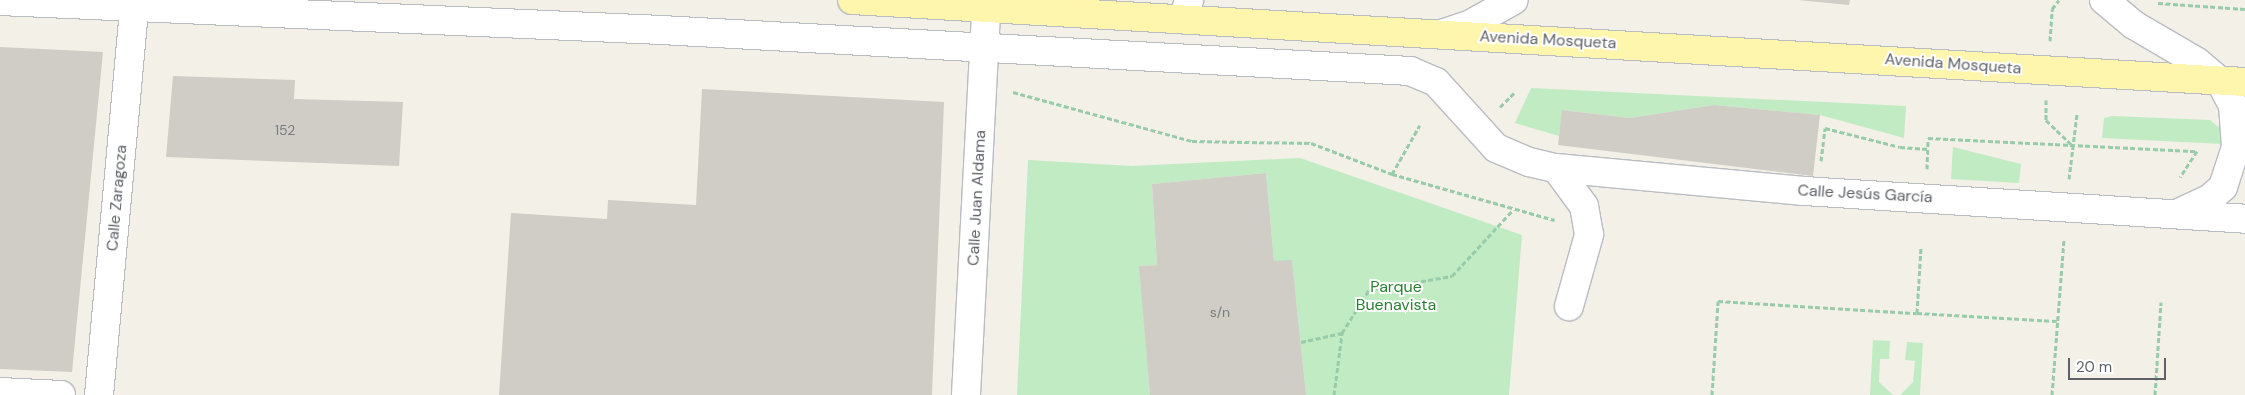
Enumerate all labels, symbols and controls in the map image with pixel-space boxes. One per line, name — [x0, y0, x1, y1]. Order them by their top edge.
street label: Avenida Mosqueta — [1479, 27, 1617, 53]
street label: Avenida Mosqueta — [1884, 50, 2022, 78]
house number: 152 — [275, 122, 295, 138]
street label: Calle Juan Aldama — [964, 130, 990, 266]
street label: Calle Zaragoza — [103, 144, 131, 252]
street label: Calle Jesús García — [1797, 181, 1933, 207]
park label: Parque Buenavista — [1356, 277, 1436, 315]
house number: s/n — [1210, 304, 1230, 320]
scale bar — [2070, 348, 2168, 380]
text: 20 m — [2076, 357, 2112, 377]

